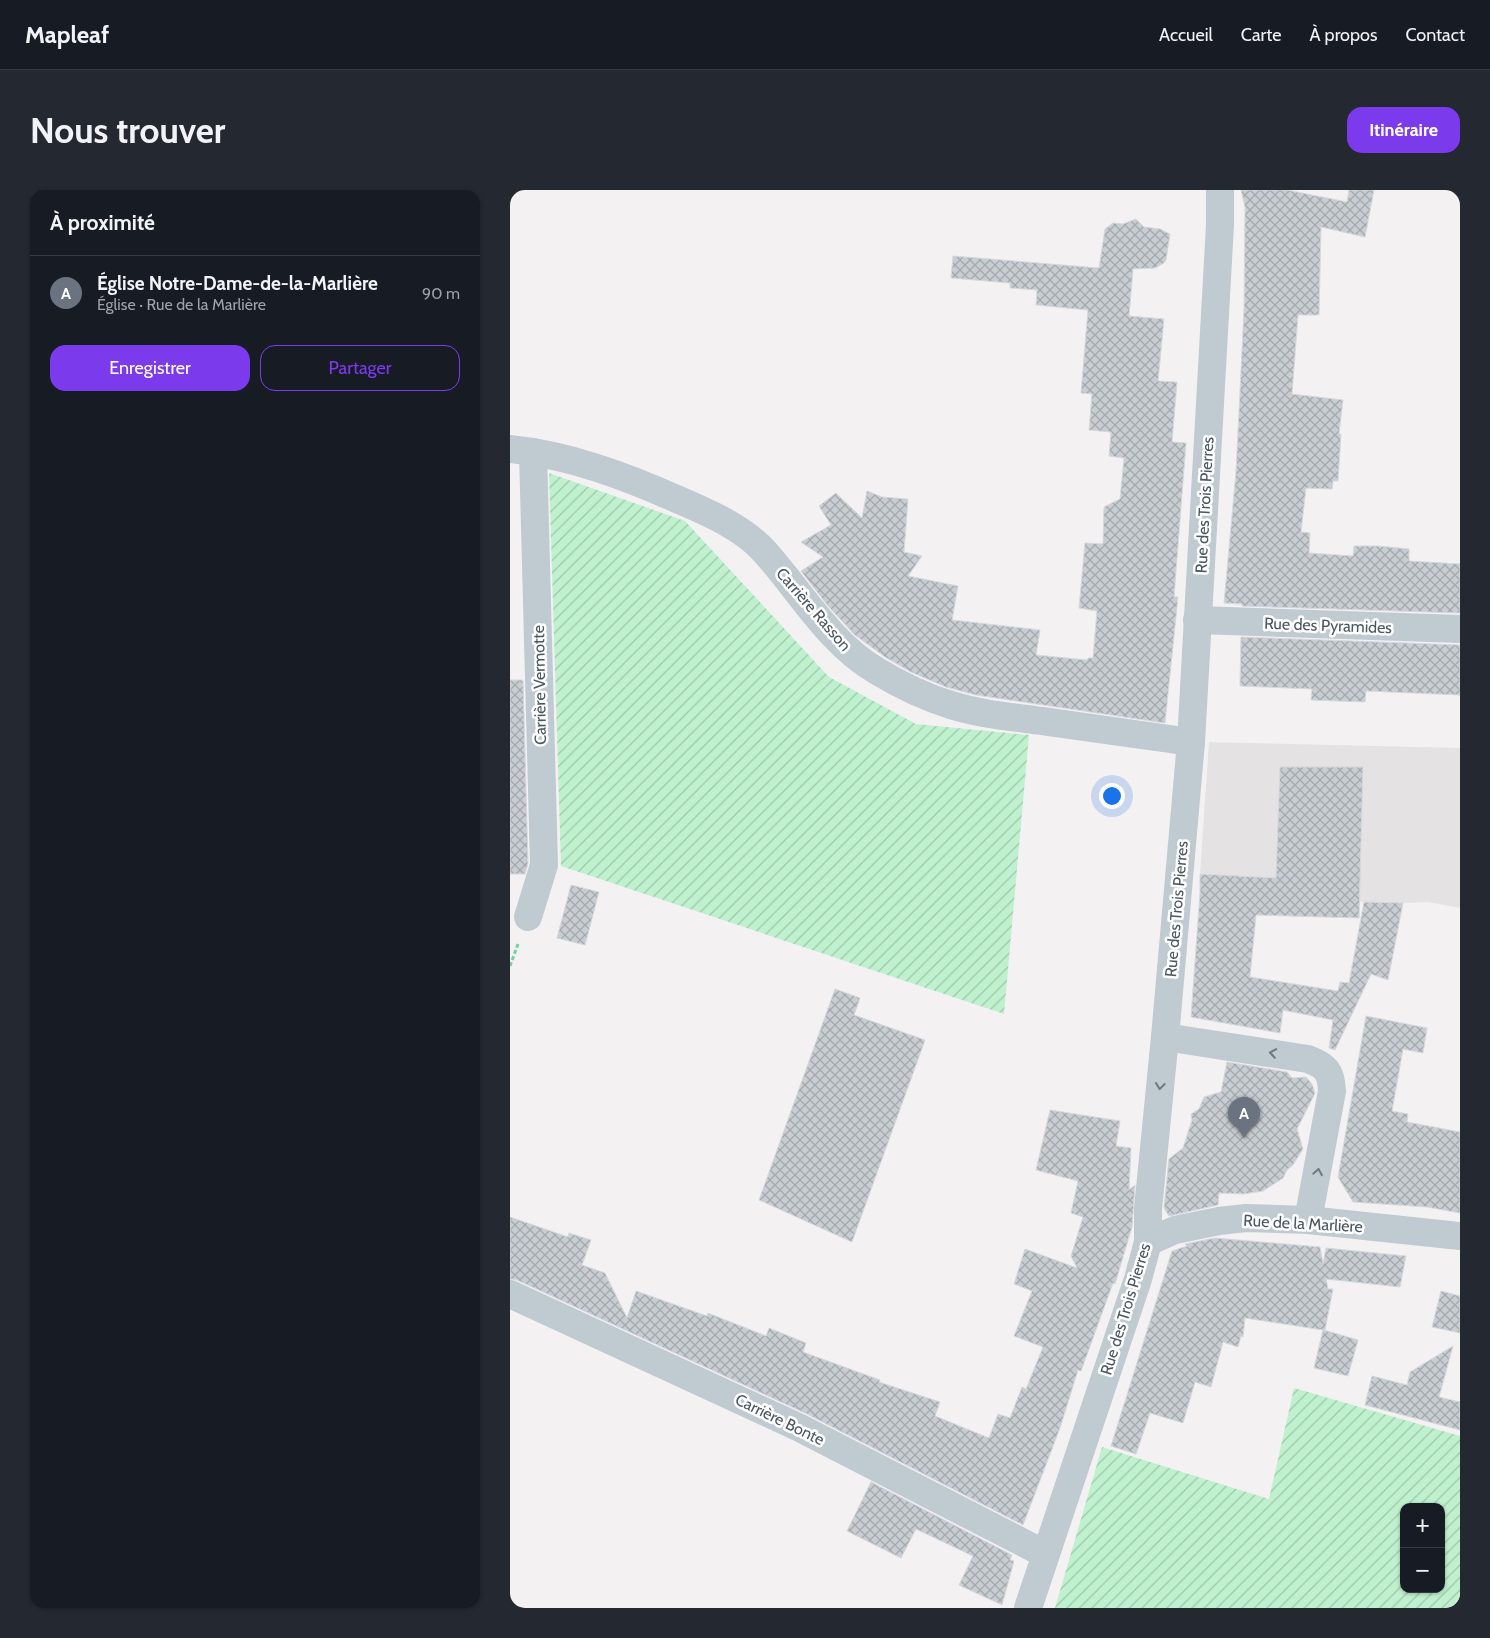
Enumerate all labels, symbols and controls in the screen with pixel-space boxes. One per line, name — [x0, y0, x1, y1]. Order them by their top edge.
text: Mapleaf — [25, 20, 109, 49]
text: Accueil — [1159, 24, 1213, 46]
text: Carte — [1241, 24, 1281, 46]
text: À propos — [1309, 24, 1377, 46]
text: Contact — [1405, 24, 1465, 46]
button: Itinéraire — [1347, 107, 1460, 153]
text: Nous trouver — [30, 109, 225, 152]
text: À proximité — [50, 210, 155, 235]
text: Église Notre-Dame-de-la-Marlière — [97, 272, 378, 295]
text: A — [61, 284, 71, 303]
text: 90 m — [422, 284, 460, 303]
text: Église · Rue de la Marlière — [97, 295, 266, 314]
button: Enregistrer — [50, 345, 250, 391]
button: Partager — [260, 345, 460, 391]
street label: Rue des Trois Pierres — [1191, 436, 1218, 574]
street label: Carrière Rasson — [772, 564, 855, 655]
street label: Rue des Pyramides — [1264, 614, 1393, 637]
street label: Carrière Vermotte — [529, 625, 550, 745]
your location — [1099, 783, 1125, 809]
street label: Rue des Trois Pierres — [1161, 840, 1192, 978]
one-way arrow — [1268, 1049, 1277, 1059]
one-way arrow — [1155, 1082, 1166, 1090]
pin: A — [1228, 1097, 1260, 1138]
one-way arrow — [1312, 1168, 1322, 1176]
street label: Rue de la Marlière — [1243, 1211, 1363, 1236]
street label: Rue des Trois Pierres — [1096, 1241, 1155, 1377]
street label: Carrière Bonte — [732, 1390, 827, 1449]
map controls — [1400, 1503, 1445, 1593]
button: + — [1400, 1503, 1445, 1548]
button: − — [1400, 1548, 1445, 1593]

